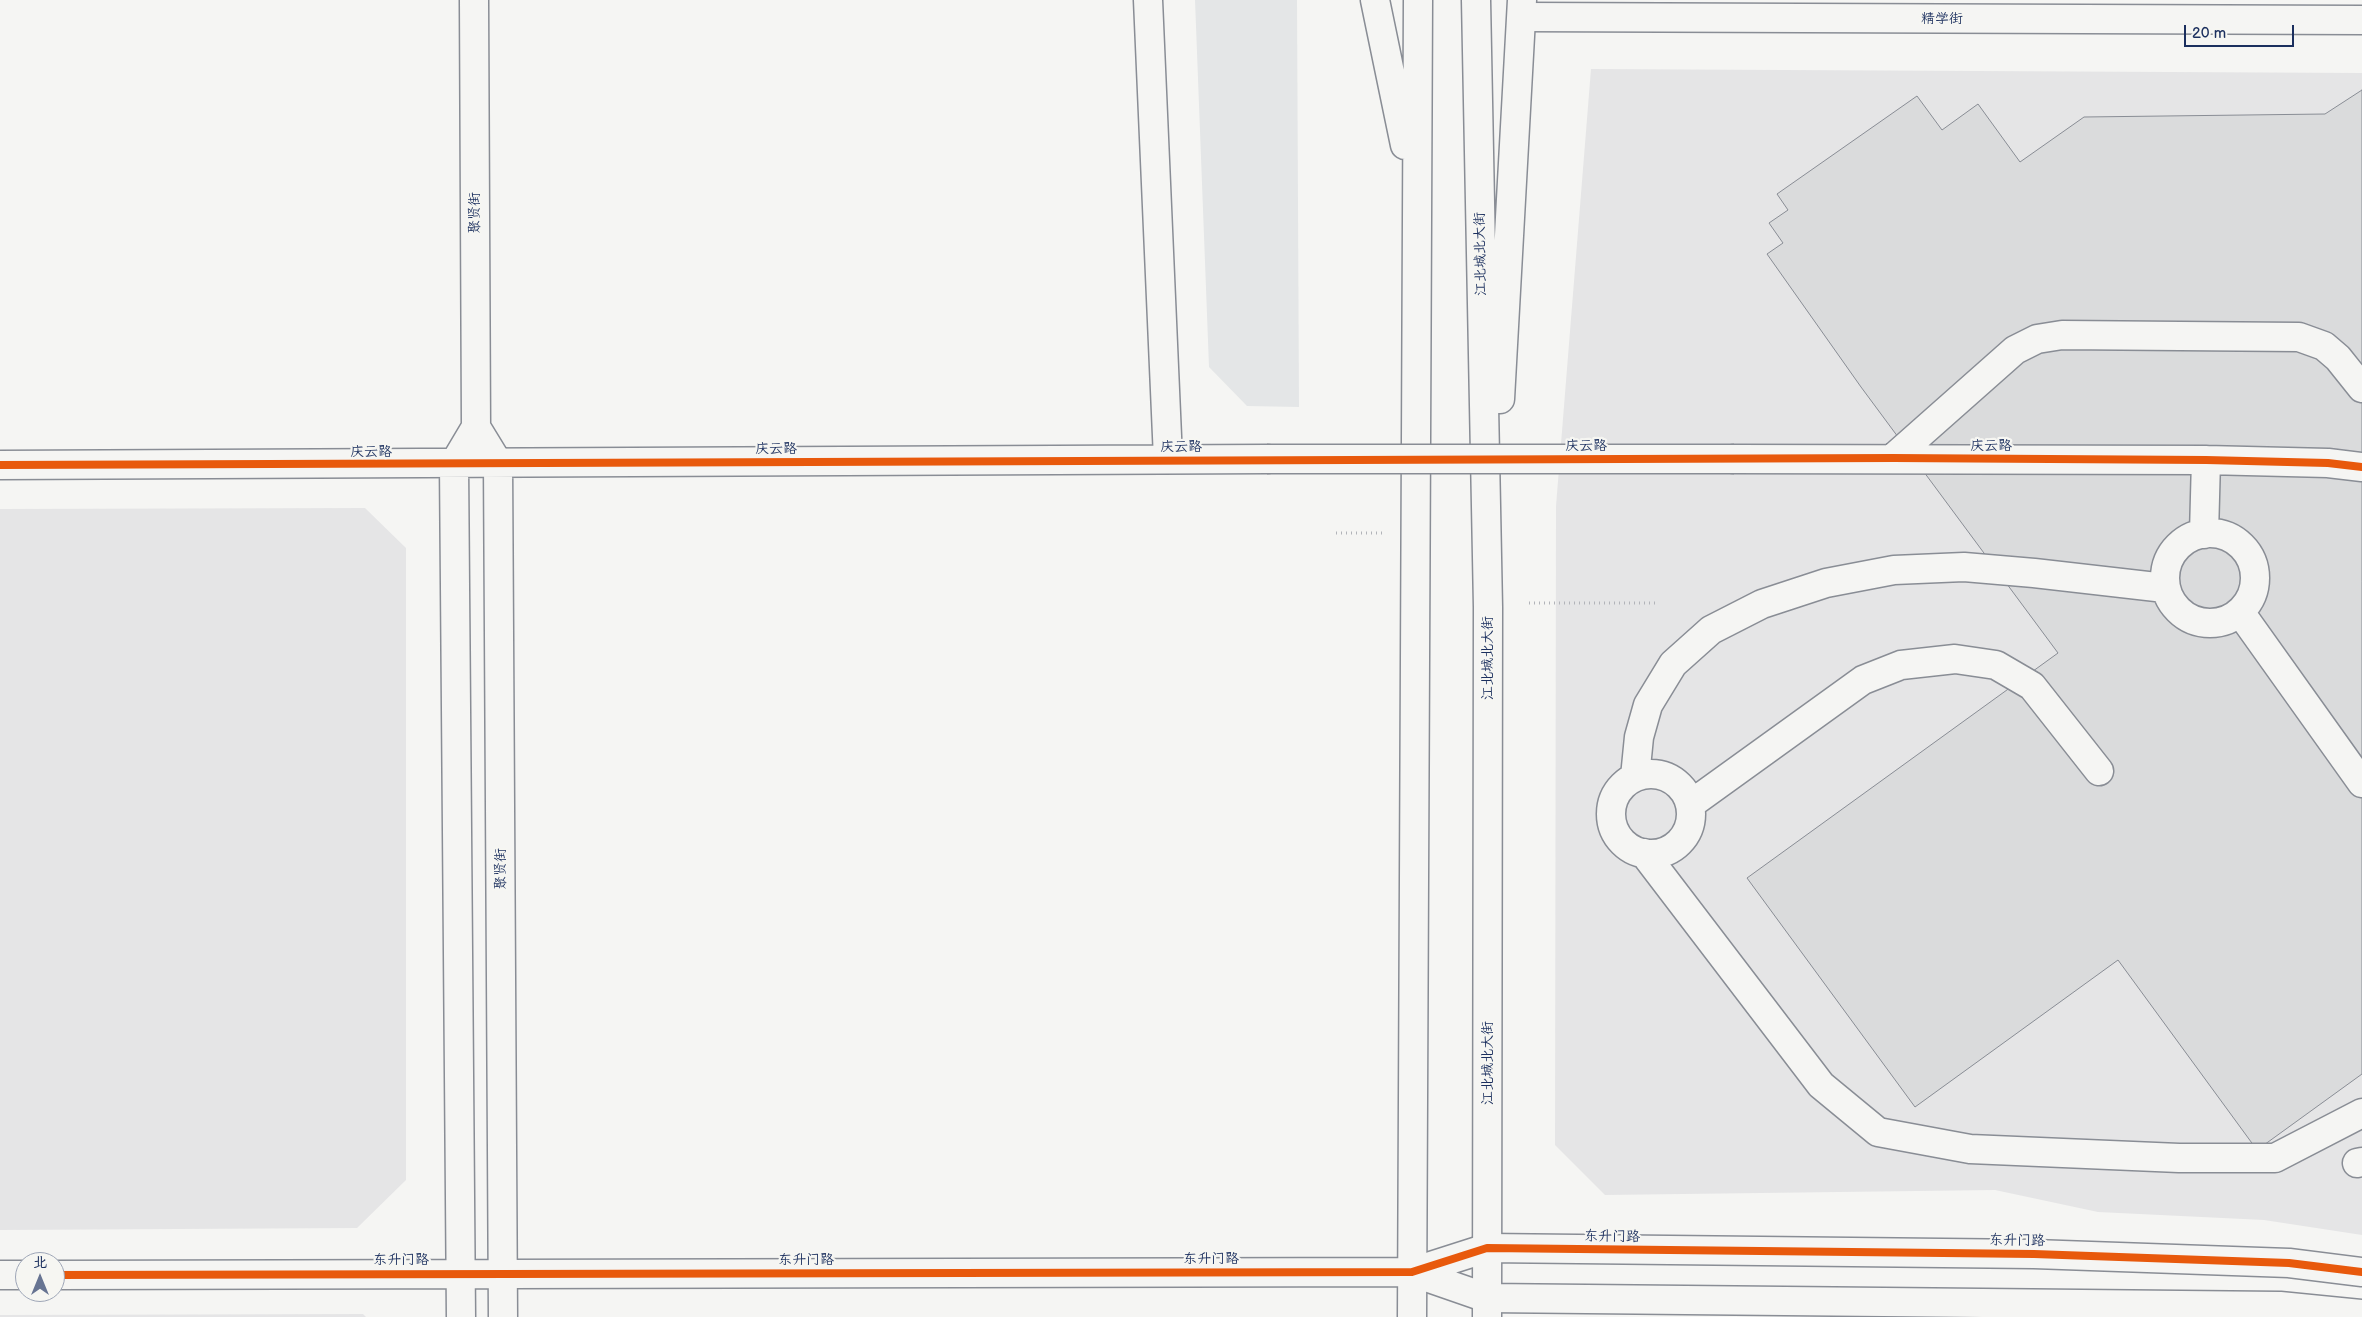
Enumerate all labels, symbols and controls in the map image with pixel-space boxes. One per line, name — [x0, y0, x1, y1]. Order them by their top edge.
street label: 精学街 — [1921, 11, 1963, 27]
scale bar — [2187, 15, 2297, 47]
text: 20 m — [2192, 24, 2226, 43]
street label: 聚贤街 — [467, 192, 483, 234]
street label: 江北城北大街 — [1472, 212, 1490, 296]
street label: 庆云路 — [1565, 438, 1607, 454]
street label: 庆云路 — [1970, 438, 2012, 454]
street label: 庆云路 — [1160, 439, 1202, 455]
street label: 庆云路 — [755, 441, 797, 457]
street label: 庆云路 — [350, 444, 392, 460]
street label: 江北城北大街 — [1480, 616, 1496, 700]
street label: 聚贤街 — [493, 848, 509, 890]
street label: 江北城北大街 — [1480, 1021, 1496, 1105]
street label: 东升门路 — [1584, 1228, 1640, 1246]
street label: 东升门路 — [1989, 1232, 2045, 1250]
street label: 东升门路 — [1183, 1251, 1239, 1267]
north arrow — [15, 1252, 65, 1302]
street label: 东升门路 — [373, 1252, 429, 1268]
street label: 东升门路 — [778, 1252, 834, 1268]
text: 北 — [33, 1254, 47, 1271]

